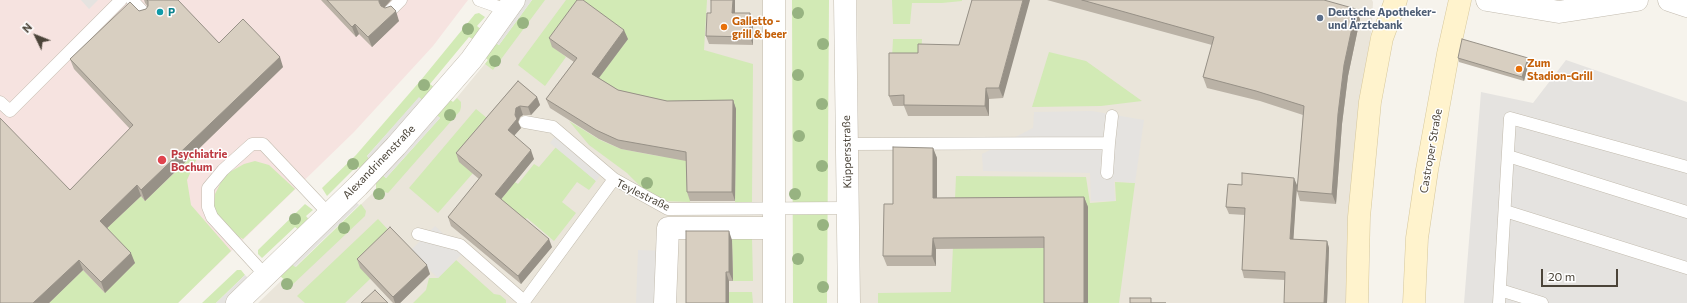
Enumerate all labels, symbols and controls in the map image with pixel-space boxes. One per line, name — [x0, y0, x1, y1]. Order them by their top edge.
place label: P — [168, 5, 175, 19]
place label: Deutsche Apotheker- und Ärztebank — [1328, 5, 1436, 31]
marker: P — [155, 7, 165, 17]
marker: Deutsche Apotheker- und Ärztebank — [1315, 13, 1325, 23]
place label: Galletto - grill & beer — [732, 14, 787, 40]
north arrow — [16, 16, 56, 56]
text: N — [19, 20, 34, 35]
marker: Galletto - grill & beer — [719, 22, 729, 32]
place label: Zum Stadion-Grill — [1527, 56, 1593, 82]
marker: Zum Stadion-Grill — [1514, 64, 1524, 74]
street label: Castroper Straße — [1417, 108, 1445, 194]
street label: Küppersstraße — [840, 115, 854, 189]
street label: Alexandrinenstraße — [340, 122, 418, 202]
place label: Psychiatrie Bochum — [171, 147, 227, 173]
marker: Psychiatrie Bochum — [156, 154, 168, 166]
street label: Teylestraße — [614, 176, 672, 214]
scale bar — [1543, 261, 1620, 287]
text: 20 m — [1548, 269, 1575, 283]

